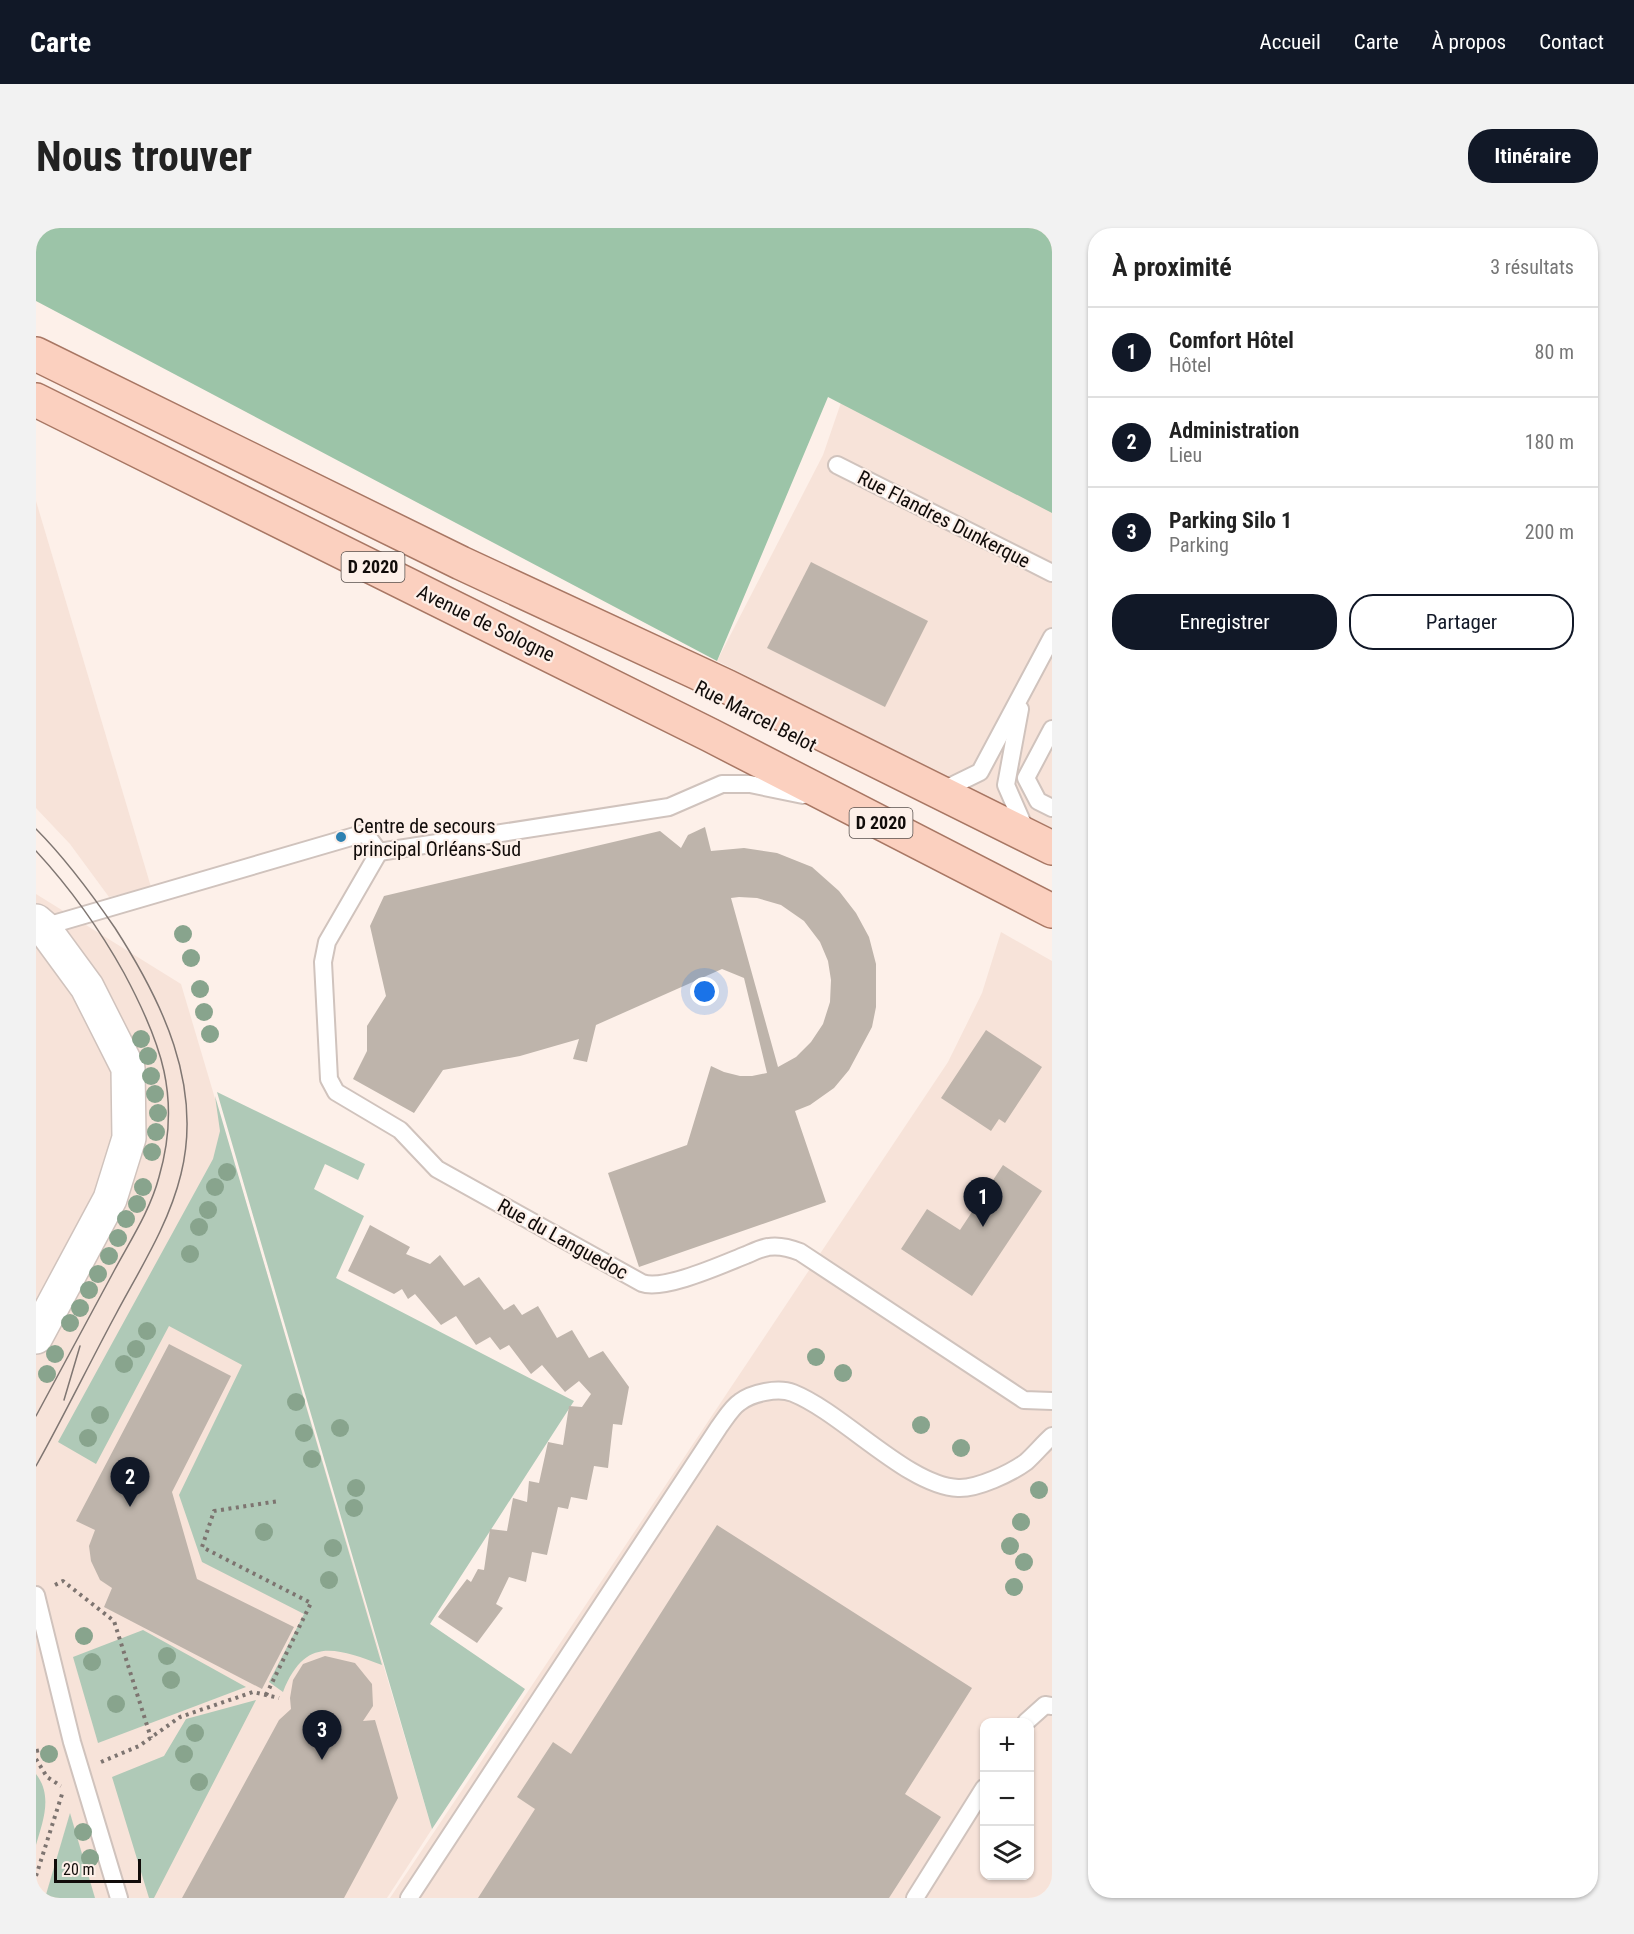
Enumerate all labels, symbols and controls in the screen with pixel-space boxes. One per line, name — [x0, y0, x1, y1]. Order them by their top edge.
text: Carte — [30, 26, 91, 59]
text: Accueil — [1260, 30, 1321, 54]
text: Carte — [1354, 30, 1399, 54]
text: À propos — [1432, 30, 1506, 54]
text: Contact — [1539, 30, 1604, 54]
button: Itinéraire — [1468, 129, 1598, 183]
text: Nous trouver — [36, 132, 252, 181]
text: À proximité — [1112, 252, 1232, 282]
text: 3 résultats — [1490, 255, 1574, 279]
text: Comfort Hôtel — [1169, 328, 1294, 353]
text: 1 — [1126, 340, 1137, 364]
text: 80 m — [1535, 340, 1574, 364]
text: Hôtel — [1169, 353, 1211, 377]
text: Administration — [1169, 418, 1299, 443]
text: 2 — [1126, 430, 1137, 454]
text: 180 m — [1525, 430, 1574, 454]
text: Lieu — [1169, 443, 1202, 467]
street label: Rue Flandres Dunkerque — [854, 465, 1034, 573]
text: Parking Silo 1 — [1169, 508, 1292, 533]
text: 3 — [1126, 520, 1137, 544]
text: 200 m — [1525, 520, 1574, 544]
text: Parking — [1169, 533, 1229, 557]
road number: D 2020 — [342, 552, 404, 582]
street label: Avenue de Sologne — [413, 579, 559, 667]
button: Enregistrer — [1112, 594, 1337, 650]
button: Partager — [1349, 594, 1574, 650]
street label: Rue Marcel Belot — [691, 675, 821, 757]
road number: D 2020 — [850, 808, 912, 838]
place label: Centre de secours principal Orléans-Sud — [353, 814, 521, 861]
marker: Centre de secours principal Orléans-Sud — [334, 830, 348, 844]
your location — [690, 977, 719, 1006]
pin: 1 — [964, 1178, 1002, 1227]
street label: Rue du Languedoc — [494, 1193, 632, 1285]
pin: 2 — [110, 1458, 149, 1507]
pin: 3 — [302, 1710, 342, 1760]
map controls — [980, 1718, 1034, 1880]
button: + — [980, 1718, 1034, 1772]
button: − — [980, 1772, 1034, 1826]
button: layers — [980, 1826, 1034, 1880]
scale bar — [54, 1856, 141, 1884]
text: 20 m — [63, 1860, 95, 1879]

